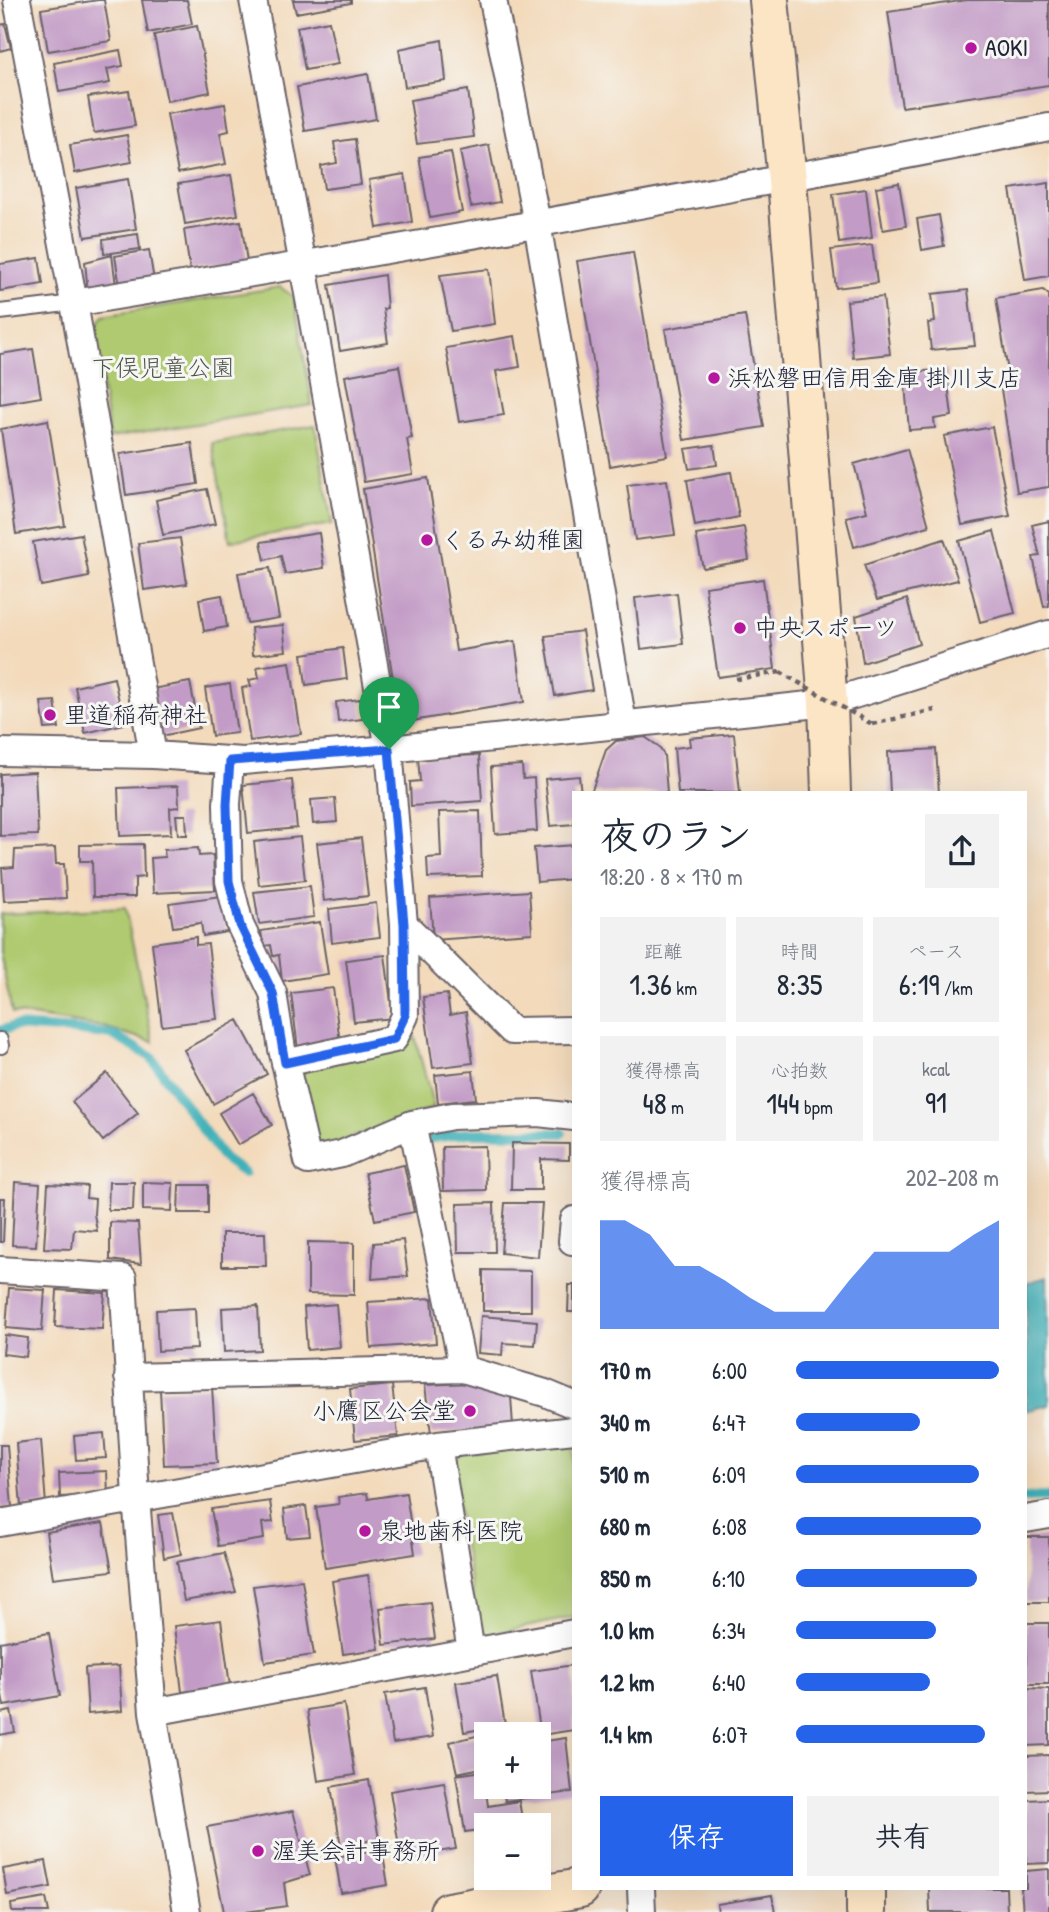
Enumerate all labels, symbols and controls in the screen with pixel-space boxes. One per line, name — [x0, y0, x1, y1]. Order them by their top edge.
place label: AOKI — [985, 31, 1028, 63]
marker: AOKI — [963, 40, 979, 56]
park label: 下俣児童公園 — [91, 351, 235, 383]
place label: 浜松磐田信用金庫 掛川支店 — [728, 361, 1022, 393]
marker: 浜松磐田信用金庫 掛川支店 — [706, 370, 722, 386]
place label: くるみ幼稚園 — [441, 523, 585, 555]
marker: くるみ幼稚園 — [419, 532, 435, 548]
place label: 中央スポーツ — [754, 611, 898, 643]
marker: 中央スポーツ — [732, 620, 748, 636]
pin — [359, 677, 419, 749]
icon: arrive — [370, 688, 408, 726]
place label: 里道稲荷神社 — [64, 698, 208, 730]
marker: 里道稲荷神社 — [42, 707, 58, 723]
text: 夜のラン — [600, 809, 752, 861]
button: share — [925, 814, 999, 888]
text: 18:20 · 8 × 170 m — [600, 861, 743, 892]
text: 距離 — [644, 938, 682, 964]
text: 時間 — [780, 938, 819, 964]
text: ペース — [908, 938, 964, 964]
text: 1.36 — [629, 964, 672, 1004]
text: 8:35 — [776, 964, 823, 1004]
text: 6:19 — [899, 964, 940, 1004]
text: km — [672, 975, 697, 1001]
text: /km — [940, 975, 973, 1001]
text: kcal — [922, 1056, 950, 1082]
text: 獲得標高 — [625, 1057, 701, 1083]
text: 心拍数 — [771, 1057, 828, 1083]
text: 91 — [925, 1082, 947, 1122]
text: 48 — [642, 1083, 667, 1123]
text: 144 — [766, 1083, 800, 1123]
text: m — [667, 1094, 684, 1120]
text: bpm — [800, 1094, 833, 1120]
text: 202–208 m — [906, 1162, 999, 1193]
text: 獲得標高 — [600, 1165, 692, 1196]
text: 170 m — [600, 1355, 651, 1386]
text: 6:00 — [712, 1355, 747, 1386]
place label: 小鷹区公会堂 — [312, 1394, 456, 1426]
marker: 小鷹区公会堂 — [462, 1403, 478, 1419]
text: 340 m — [600, 1407, 650, 1438]
text: 6:47 — [712, 1407, 747, 1438]
text: 510 m — [600, 1459, 649, 1490]
text: 6:09 — [712, 1459, 745, 1490]
text: 680 m — [600, 1511, 650, 1542]
text: 6:08 — [712, 1511, 747, 1542]
place label: 泉地歯科医院 — [379, 1514, 523, 1546]
marker: 泉地歯科医院 — [357, 1523, 373, 1539]
text: 850 m — [600, 1563, 651, 1594]
text: 6:10 — [712, 1563, 745, 1594]
text: 1.0 km — [600, 1615, 654, 1646]
text: 6:34 — [712, 1615, 745, 1646]
text: 1.2 km — [600, 1667, 655, 1698]
text: 6:40 — [712, 1667, 745, 1698]
text: 1.4 km — [600, 1719, 652, 1750]
text: 6:07 — [712, 1719, 748, 1750]
map controls — [474, 1722, 551, 1890]
button: + — [474, 1722, 551, 1799]
button: 保存 — [600, 1796, 793, 1876]
button: 共有 — [807, 1796, 999, 1876]
button: − — [474, 1813, 551, 1890]
place label: 渥美会計事務所 — [272, 1834, 440, 1866]
marker: 渥美会計事務所 — [250, 1843, 266, 1859]

